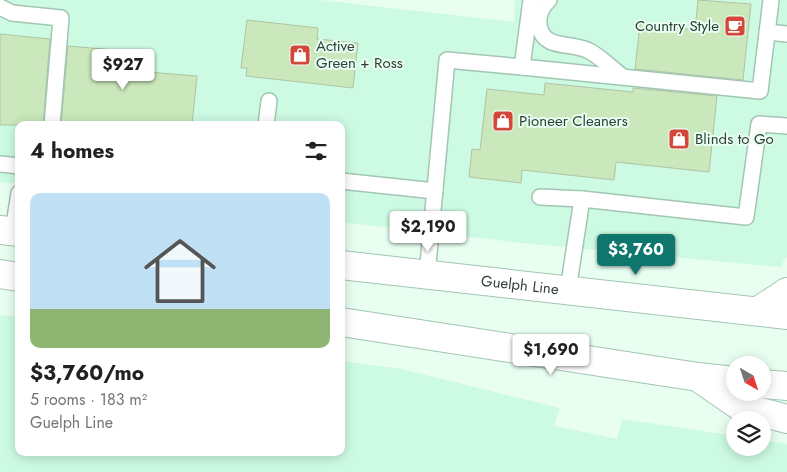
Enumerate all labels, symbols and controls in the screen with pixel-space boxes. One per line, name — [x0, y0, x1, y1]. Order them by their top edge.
cafe icon: Country Style — [723, 14, 747, 38]
place label: Country Style — [635, 15, 719, 37]
place label: Active Green + Ross — [316, 35, 403, 74]
shop icon: Active Green + Ross — [288, 43, 312, 67]
pin: $927 — [93, 48, 153, 91]
text: $927 — [103, 53, 143, 76]
shop icon: Pioneer Cleaners — [491, 109, 515, 133]
place label: Pioneer Cleaners — [519, 110, 628, 132]
shop icon: Blinds to Go — [667, 127, 691, 151]
place label: Blinds to Go — [695, 128, 774, 150]
text: 4 homes — [30, 136, 114, 166]
icon: filters — [302, 137, 330, 165]
pin: $2,190 — [387, 210, 469, 253]
text: $2,190 — [400, 215, 456, 238]
icon: home — [135, 226, 225, 316]
pin: $3,760 — [595, 234, 677, 276]
text: $3,760 — [608, 238, 664, 261]
street label: Guelph Line — [480, 270, 560, 300]
pin: $1,690 — [510, 334, 592, 376]
text: $1,690 — [523, 338, 579, 361]
north arrow — [726, 356, 771, 401]
map controls — [726, 356, 771, 456]
text: $3,760/mo — [30, 358, 144, 388]
text: 5 rooms · 183 m² — [30, 388, 147, 411]
text: Guelph Line — [30, 411, 113, 434]
button: layers — [726, 411, 771, 456]

